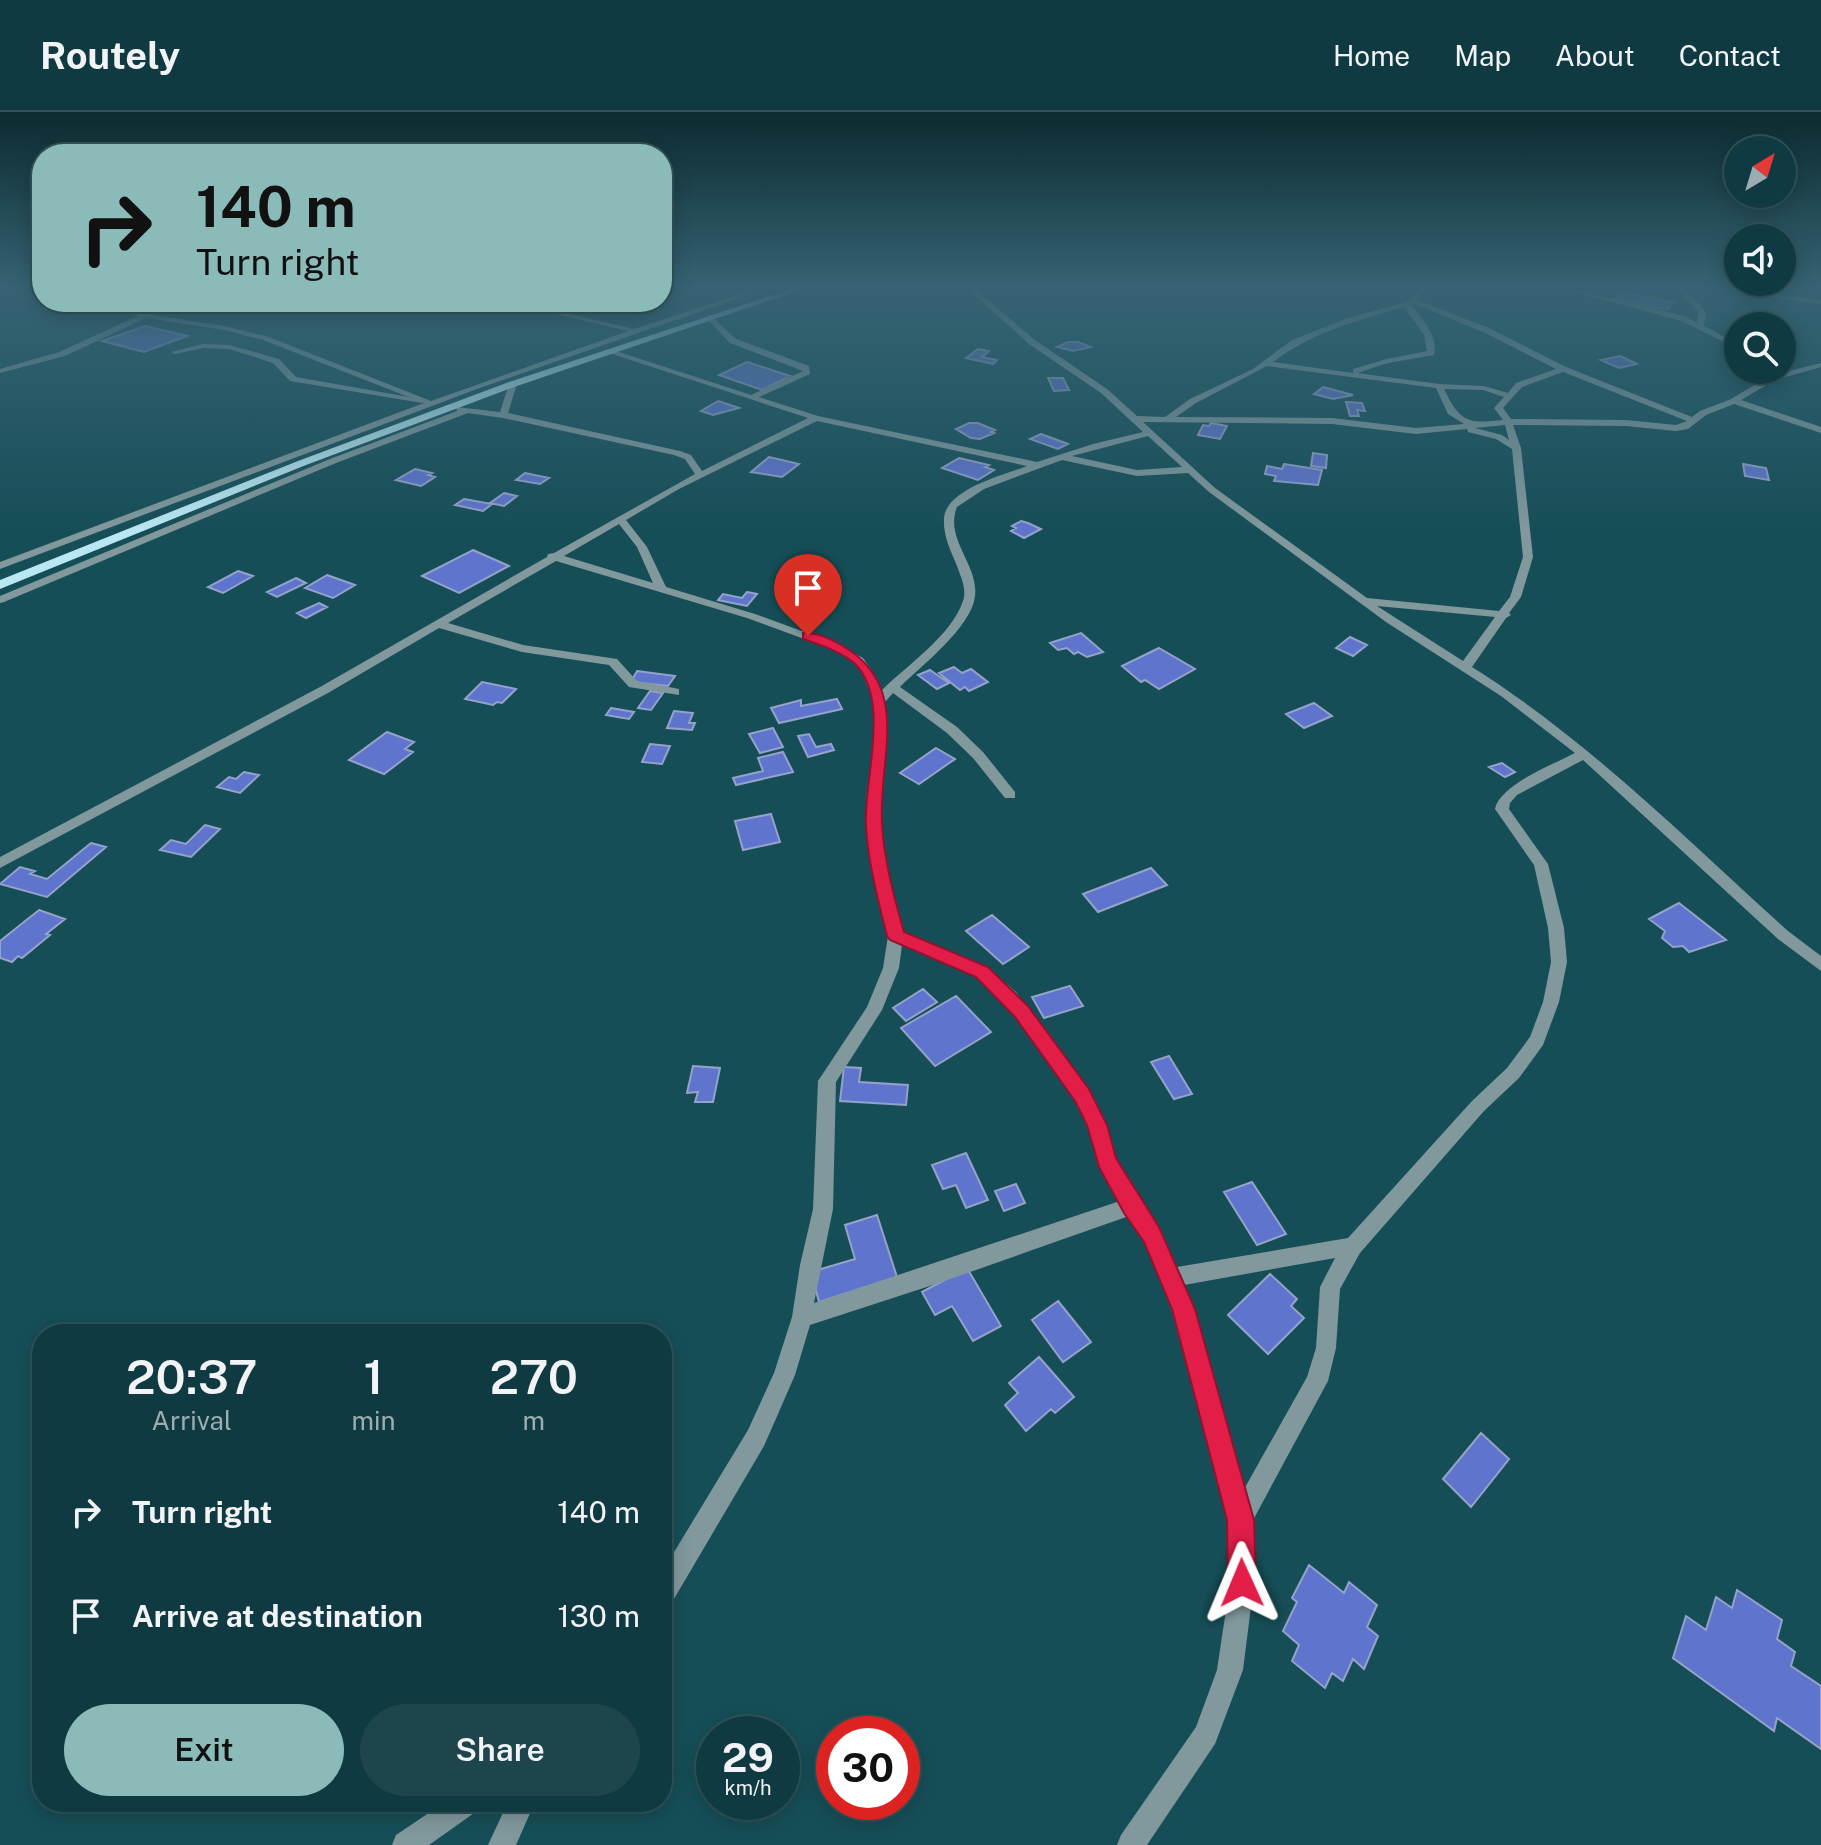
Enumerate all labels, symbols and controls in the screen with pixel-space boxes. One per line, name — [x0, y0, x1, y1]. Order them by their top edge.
text: Routely — [40, 33, 180, 78]
text: Home — [1333, 39, 1410, 72]
text: Map — [1454, 39, 1511, 72]
text: About — [1555, 39, 1635, 72]
text: Contact — [1679, 39, 1781, 72]
north arrow — [1724, 136, 1796, 208]
map controls — [1724, 136, 1796, 384]
text: 140 m — [196, 174, 356, 240]
icon: right — [64, 176, 168, 280]
button: sound — [1724, 224, 1796, 296]
text: Turn right — [196, 241, 359, 283]
button: search — [1724, 312, 1796, 384]
pin — [774, 554, 842, 636]
icon: arrive — [786, 566, 830, 610]
text: 20:37 — [126, 1348, 258, 1405]
text: 1 — [363, 1348, 384, 1405]
text: 270 — [489, 1348, 578, 1405]
text: Arrival — [152, 1405, 232, 1436]
text: min — [351, 1405, 396, 1436]
text: m — [522, 1405, 545, 1436]
icon: right — [64, 1490, 108, 1534]
text: Turn right — [132, 1494, 272, 1530]
text: 140 m — [557, 1494, 640, 1530]
position arrow — [1200, 1541, 1284, 1625]
icon: arrive — [64, 1594, 108, 1638]
text: Arrive at destination — [132, 1598, 423, 1634]
text: 130 m — [557, 1598, 640, 1634]
button: Exit — [64, 1704, 344, 1796]
button: Share — [360, 1704, 640, 1796]
speed limit sign: 30 — [816, 1716, 920, 1820]
text: 29 — [722, 1734, 774, 1781]
text: km/h — [724, 1776, 772, 1800]

